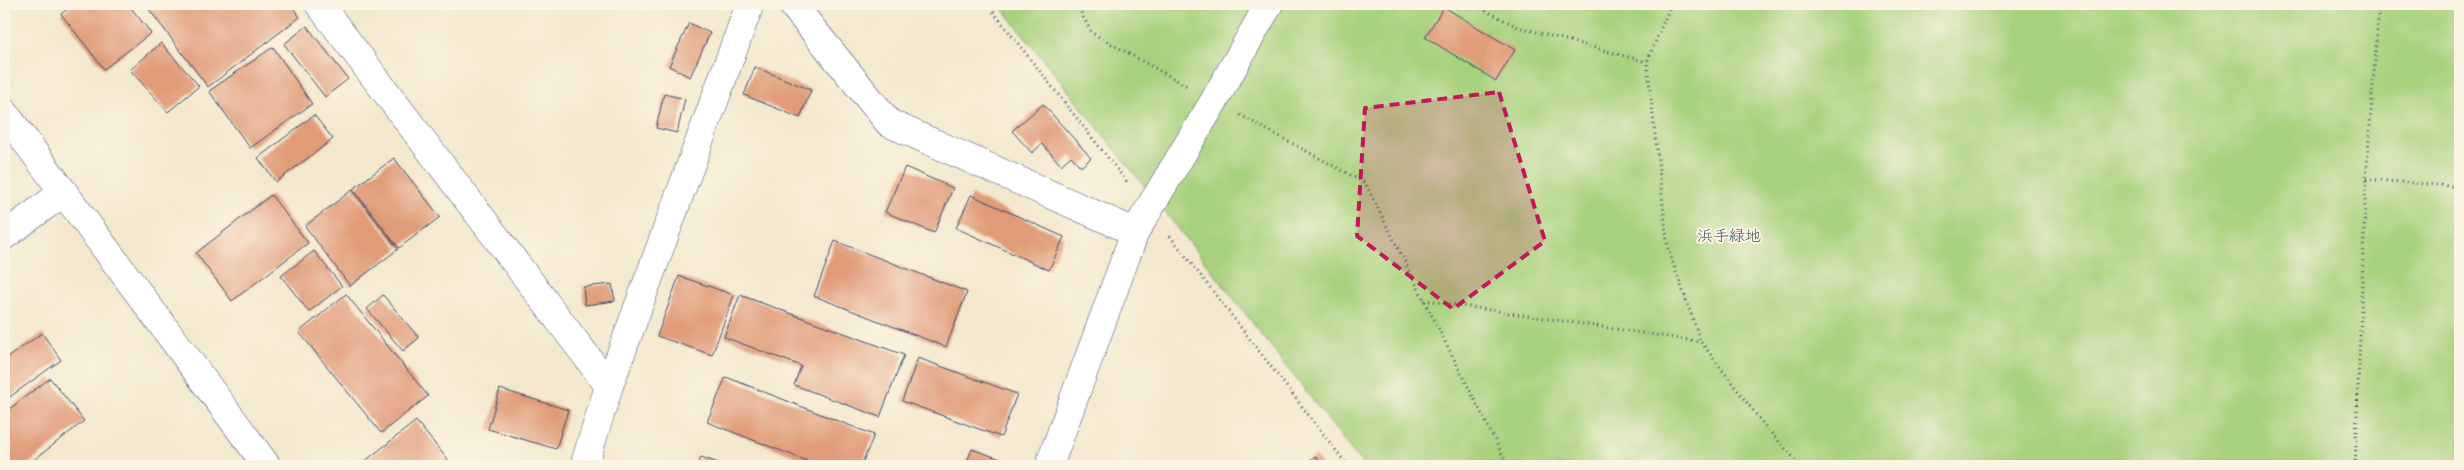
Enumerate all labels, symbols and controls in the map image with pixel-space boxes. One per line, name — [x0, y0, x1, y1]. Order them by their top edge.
park label: 浜手緑地 — [1697, 226, 1761, 249]

